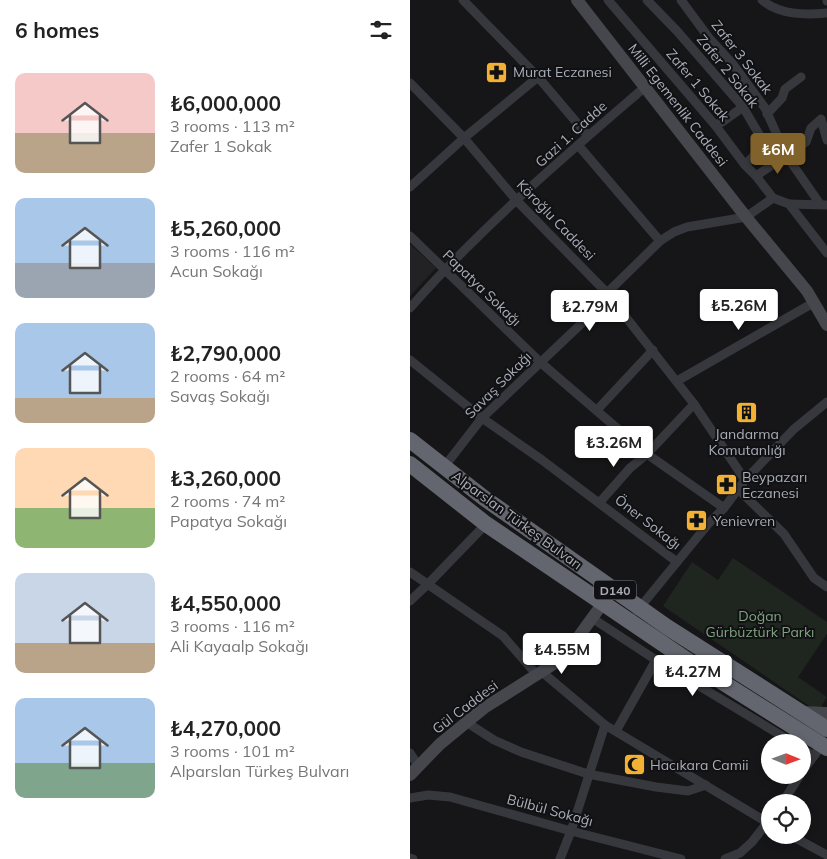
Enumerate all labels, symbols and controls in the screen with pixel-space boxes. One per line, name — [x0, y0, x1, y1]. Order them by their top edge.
icon: filters — [367, 16, 395, 44]
street label: Zafer 3 Sokak — [708, 16, 777, 98]
text: 6 homes — [15, 17, 99, 43]
street label: Zafer 2 Sokak — [693, 31, 763, 112]
street label: Milli Egemenlik Caddesi — [624, 40, 732, 170]
street label: Zafer 1 Sokak — [662, 45, 734, 125]
pharmacy icon: Murat Eczanesi — [485, 60, 509, 84]
place label: Murat Eczanesi — [513, 63, 612, 81]
text: ₺6,000,000 — [170, 90, 281, 116]
icon: home — [55, 93, 115, 153]
street label: Gazi 1. Cadde — [531, 97, 611, 171]
text: 3 rooms · 113 m² — [170, 116, 295, 136]
pin: ₺6M — [754, 132, 802, 175]
text: Zafer 1 Sokak — [170, 136, 272, 156]
text: ₺6M — [761, 139, 795, 159]
street label: Köroğlu Caddesi — [513, 176, 599, 264]
text: ₺5,260,000 — [170, 215, 281, 241]
icon: home — [55, 218, 115, 278]
text: 3 rooms · 116 m² — [170, 241, 295, 261]
street label: Papatya Sokağı — [439, 246, 525, 330]
text: Acun Sokağı — [170, 261, 263, 281]
pin: ₺5.26M — [698, 288, 780, 331]
pin: ₺2.79M — [549, 290, 631, 332]
text: ₺5.26M — [711, 295, 767, 315]
text: ₺2.79M — [562, 296, 618, 316]
text: ₺2,790,000 — [170, 340, 281, 366]
icon: home — [55, 343, 115, 403]
street label: Savaş Sokağı — [461, 348, 535, 422]
text: 2 rooms · 64 m² — [170, 366, 285, 386]
text: Savaş Sokağı — [170, 386, 270, 406]
building icon: Jandarma Komutanlığı — [735, 400, 759, 424]
place label: Jandarma Komutanlığı — [708, 425, 786, 459]
pin: ₺3.26M — [573, 426, 655, 468]
text: ₺3.26M — [586, 432, 642, 452]
text: ₺3,260,000 — [170, 465, 281, 491]
street label: Alparslan Türkeş Bulvarı — [448, 467, 586, 573]
icon: home — [55, 468, 115, 528]
place label: Beypazarı Eczanesi — [742, 468, 807, 502]
pharmacy icon: Beypazarı Eczanesi — [714, 473, 738, 497]
street label: Öner Sokağı — [611, 490, 685, 554]
text: 2 rooms · 74 m² — [170, 491, 285, 511]
pharmacy icon: Yenievren — [685, 509, 709, 533]
text: Papatya Sokağı — [170, 511, 287, 531]
place label: Yenievren — [712, 512, 775, 530]
road number: D140 — [594, 580, 636, 600]
text: ₺4,550,000 — [170, 590, 281, 616]
icon: home — [55, 593, 115, 653]
park label: Doğan Gürbüztürk Parkı — [706, 607, 814, 641]
text: 3 rooms · 116 m² — [170, 616, 295, 636]
pin: ₺4.55M — [521, 632, 603, 675]
text: Ali Kayaalp Sokağı — [170, 636, 309, 656]
text: ₺4.55M — [534, 639, 590, 659]
pin: ₺4.27M — [652, 654, 734, 697]
text: ₺4.27M — [665, 661, 721, 681]
street label: Gül Caddesi — [429, 676, 501, 738]
text: ₺4,270,000 — [170, 715, 281, 741]
icon: home — [55, 718, 115, 778]
north arrow — [761, 734, 811, 784]
map controls — [761, 734, 811, 844]
text: 3 rooms · 101 m² — [170, 741, 295, 761]
mosque icon: Hacıkara Camii — [622, 753, 646, 777]
place label: Hacıkara Camii — [650, 756, 749, 774]
text: Alparslan Türkeş Bulvarı — [170, 761, 349, 781]
street label: Bülbül Sokağı — [505, 790, 595, 830]
button: locate — [761, 794, 811, 844]

